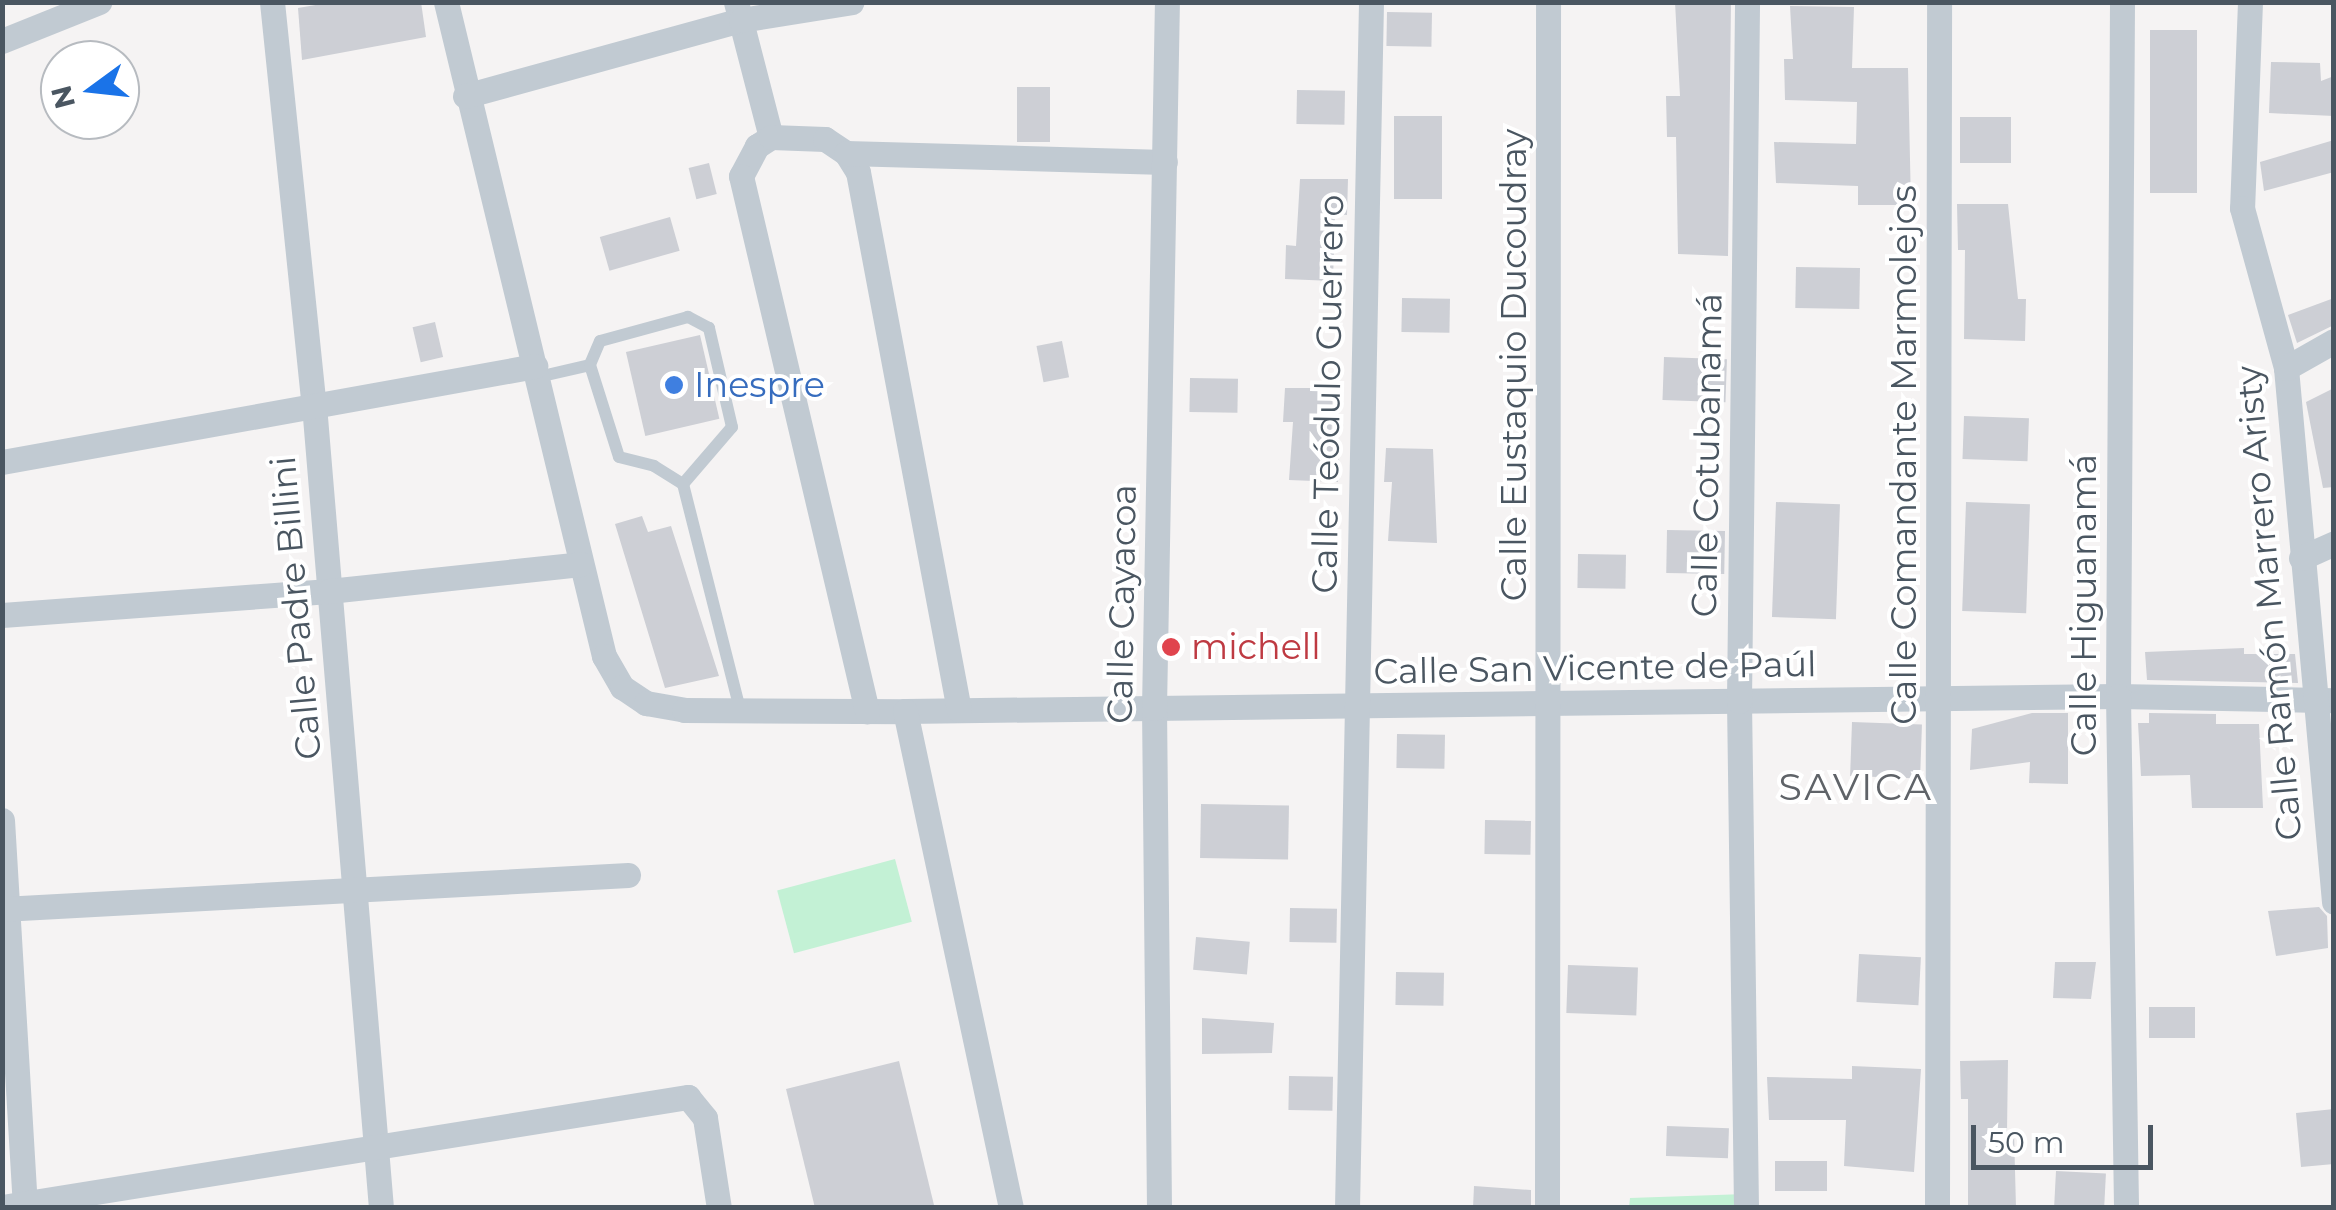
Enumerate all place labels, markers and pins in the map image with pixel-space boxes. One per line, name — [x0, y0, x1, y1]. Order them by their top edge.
place label: Inespre — [694, 364, 825, 406]
marker: Inespre — [663, 374, 685, 396]
place label: michell — [1191, 626, 1321, 668]
marker: michell — [1160, 636, 1182, 658]

